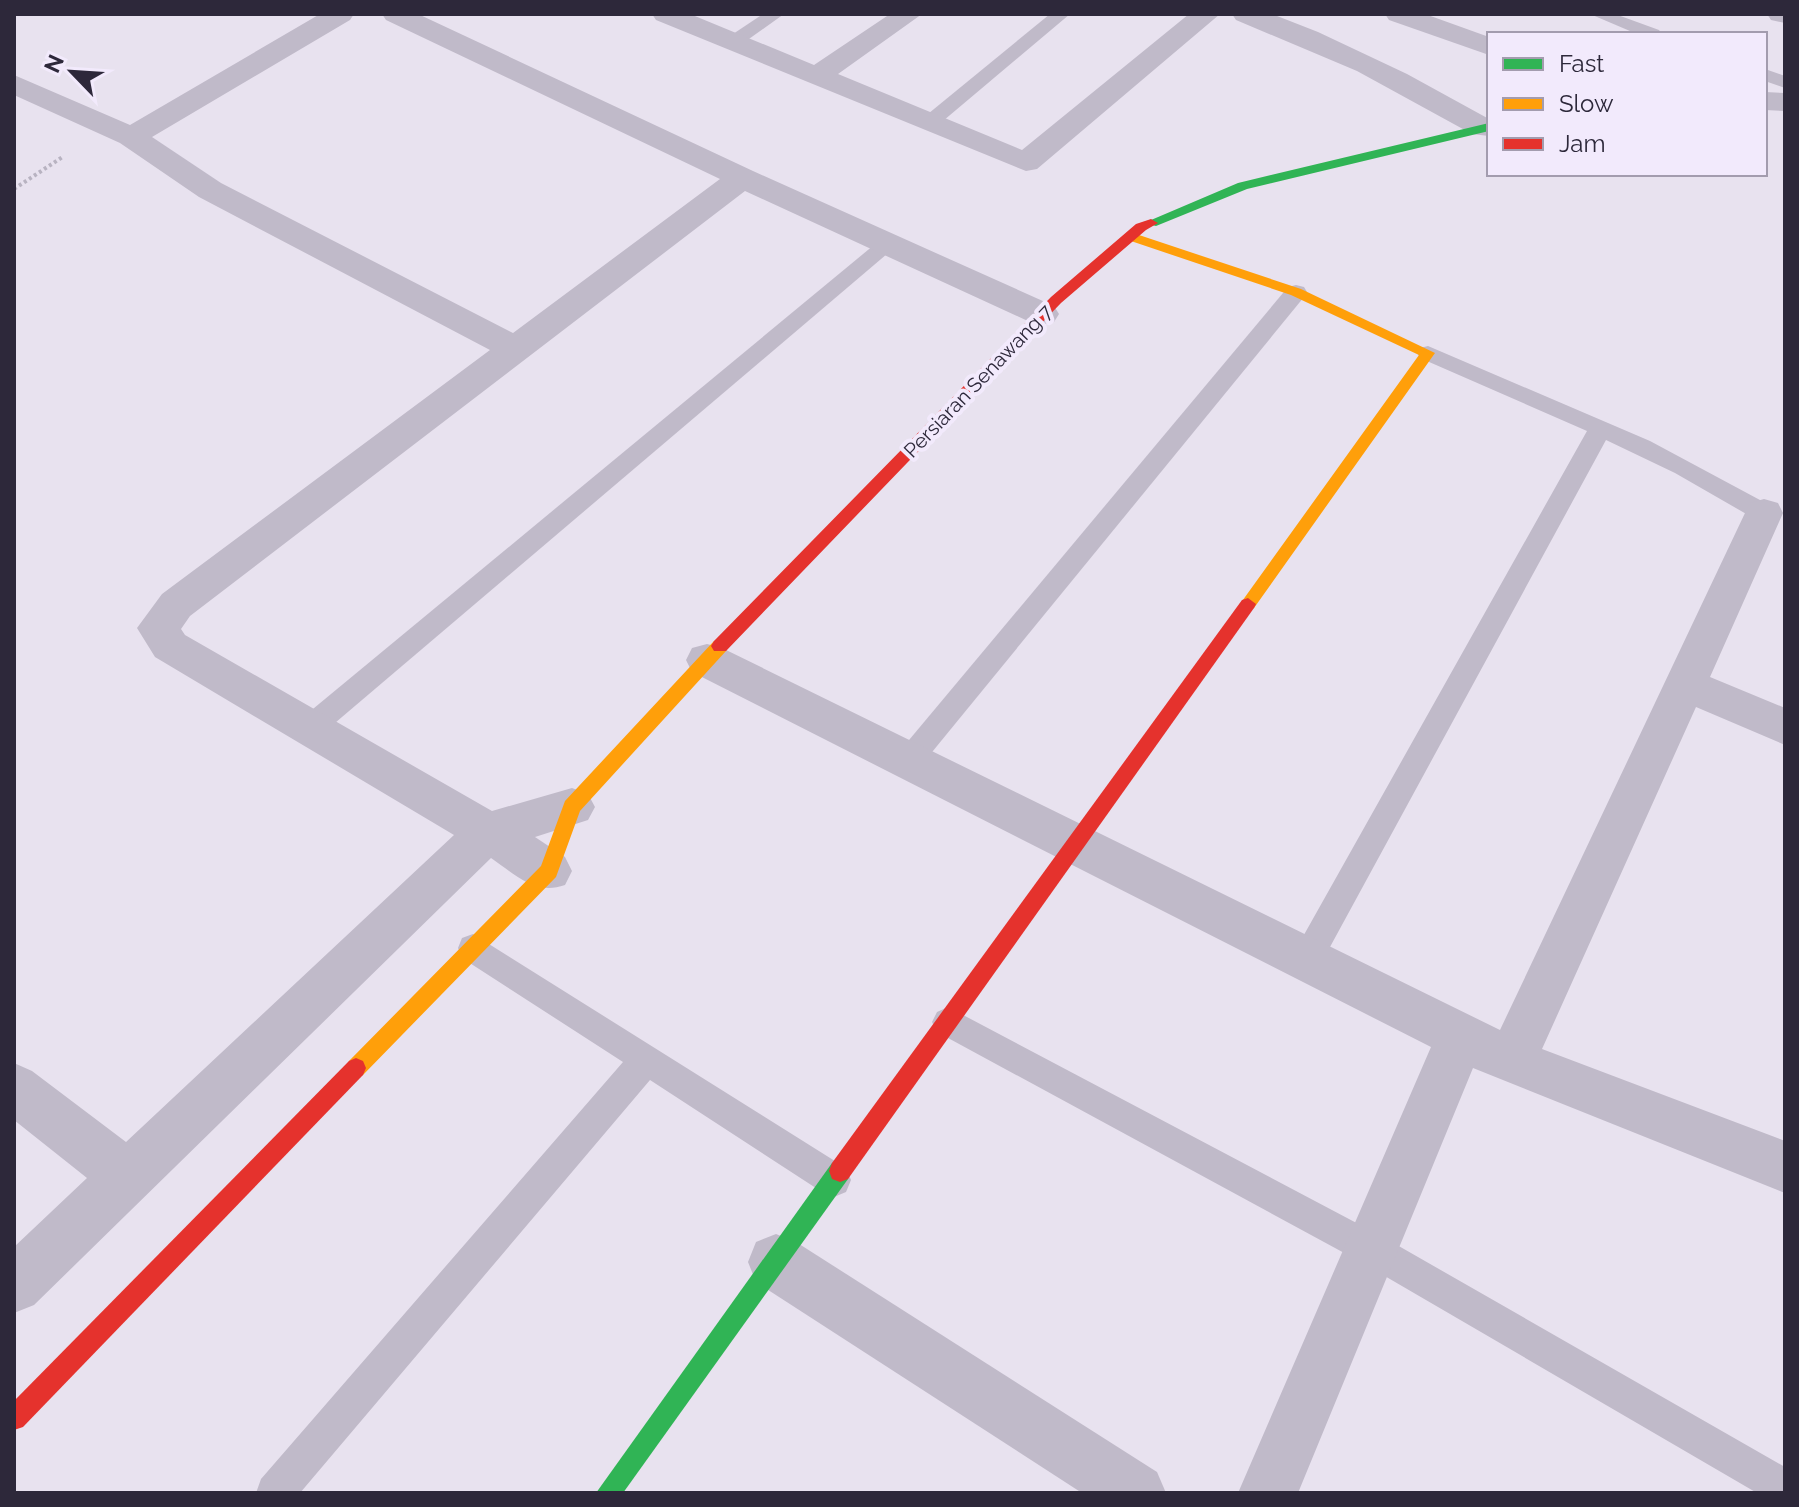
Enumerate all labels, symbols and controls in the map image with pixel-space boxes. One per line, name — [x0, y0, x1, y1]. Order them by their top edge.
north arrow — [32, 32, 112, 112]
legend — [1487, 32, 1767, 176]
text: Fast — [1559, 49, 1604, 78]
text: N — [39, 50, 69, 77]
text: Slow — [1559, 89, 1614, 118]
text: Jam — [1559, 129, 1605, 158]
street label: Persiaran Senawang 7 — [899, 299, 1057, 462]

